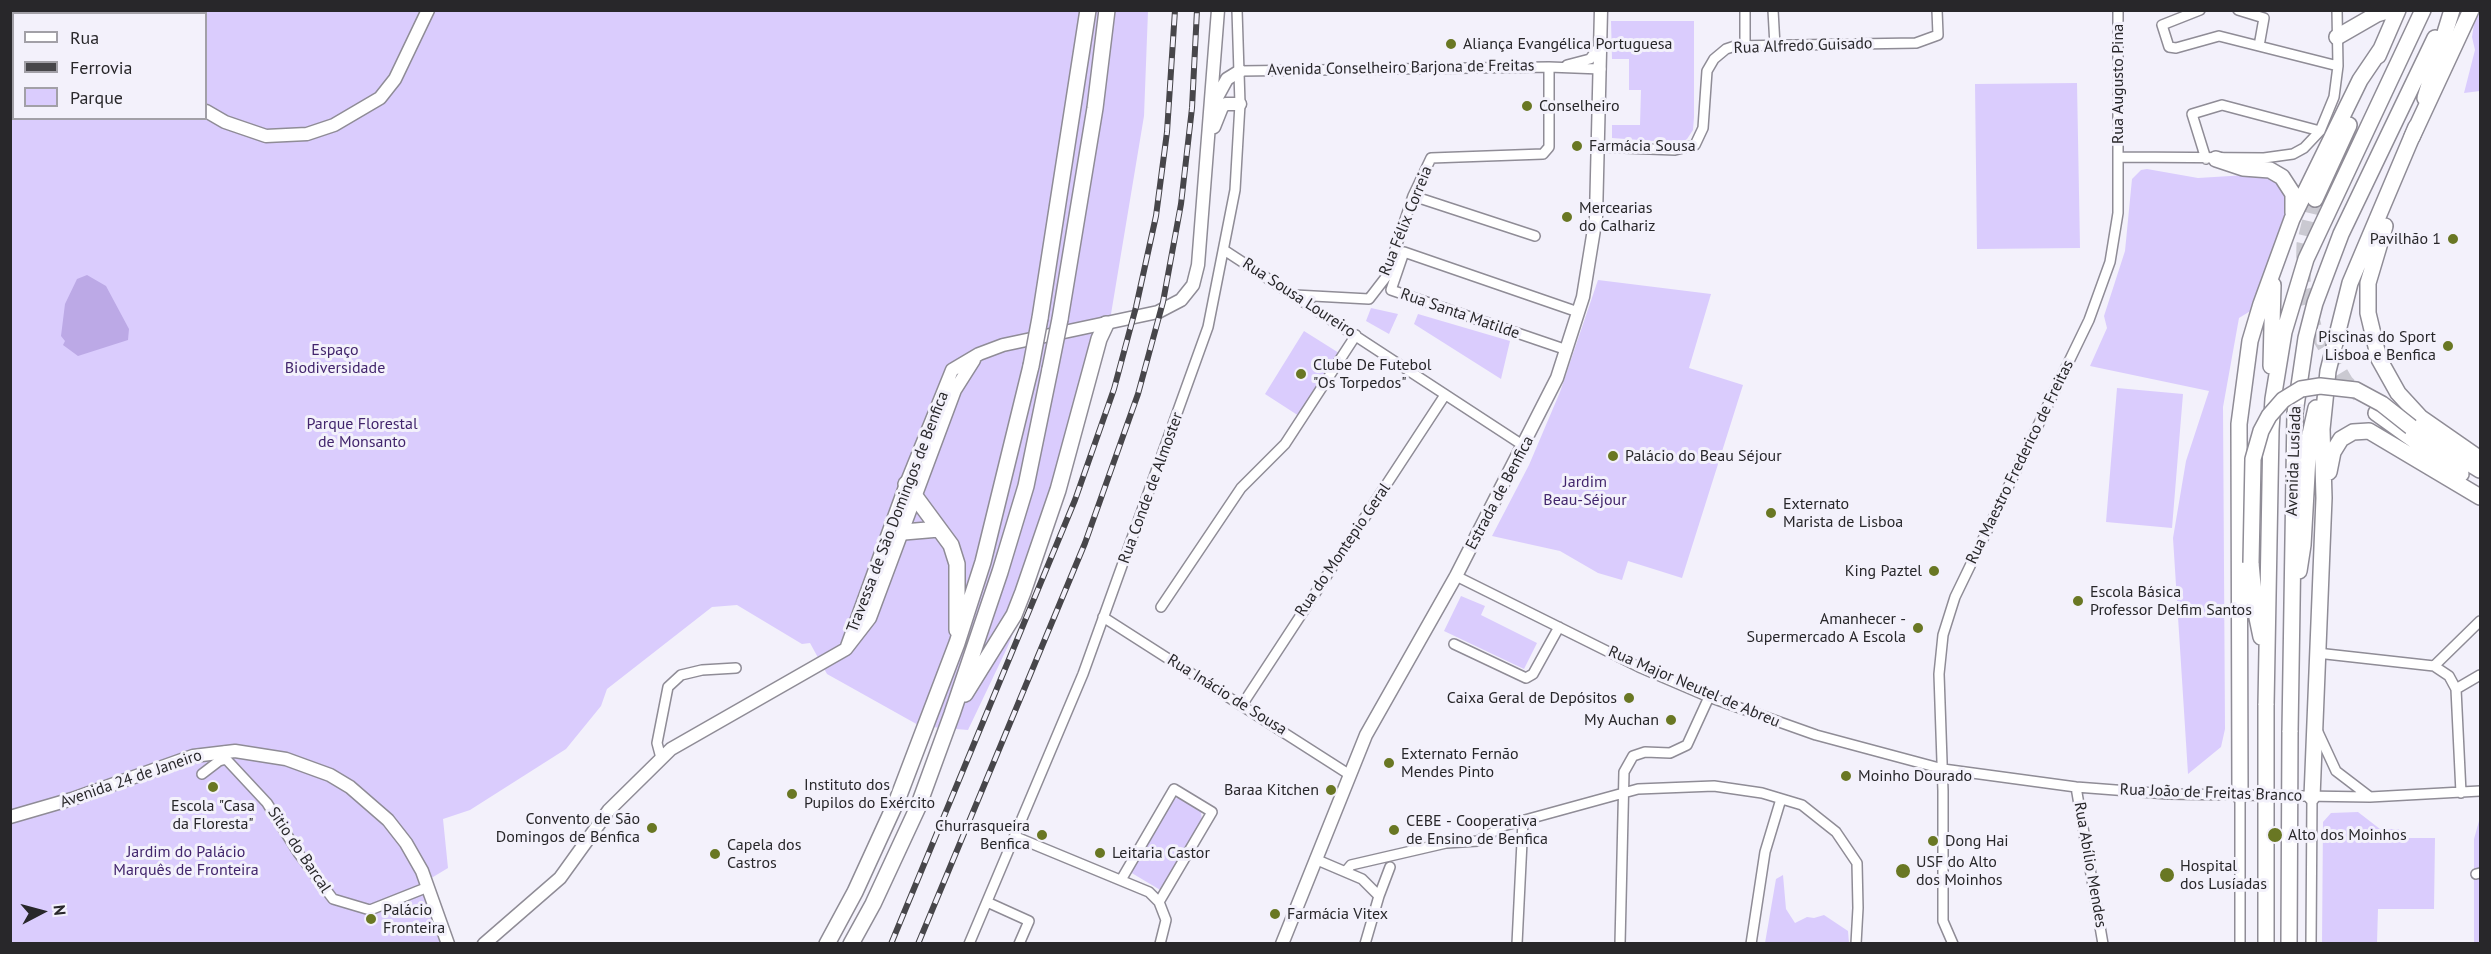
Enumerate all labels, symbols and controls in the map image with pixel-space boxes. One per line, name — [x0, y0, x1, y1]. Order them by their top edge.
legend — [12, 12, 207, 120]
street label: Rua Augusto Pina — [2108, 24, 2128, 144]
text: Rua — [70, 26, 99, 49]
place label: Aliança Evangélica Portuguesa — [1463, 34, 1672, 54]
street label: Rua Alfredo Guisado — [1733, 34, 1873, 58]
marker: Aliança Evangélica Portuguesa — [1444, 37, 1458, 51]
text: Ferrovia — [70, 56, 133, 79]
street label: Avenida Conselheiro Barjona de Freitas — [1267, 56, 1535, 80]
text: Parque — [70, 86, 123, 109]
place label: Conselheiro — [1539, 96, 1620, 116]
marker: Conselheiro — [1520, 99, 1534, 113]
place label: Farmácia Sousa — [1589, 136, 1696, 156]
marker: Farmácia Sousa — [1570, 139, 1584, 153]
street label: Rua Félix Correia — [1375, 163, 1437, 279]
place label: Mercearias do Calhariz — [1579, 198, 1655, 236]
marker: Mercearias do Calhariz — [1560, 210, 1574, 224]
place label: Pavilhão 1 — [2370, 229, 2441, 249]
marker: Pavilhão 1 — [2446, 232, 2460, 246]
street label: Rua Sousa Loureiro — [1239, 254, 1359, 342]
street label: Rua Santa Matilde — [1398, 285, 1522, 343]
place label: Piscinas do Sport Lisboa e Benfica — [2318, 327, 2436, 365]
marker: Piscinas do Sport Lisboa e Benfica — [2441, 339, 2455, 353]
park label: Espaço Biodiversidade — [285, 340, 385, 378]
place label: Clube De Futebol "Os Torpedos" — [1313, 355, 1431, 393]
street label: Rua Maestro Frederico de Freitas — [1962, 357, 2078, 567]
marker: Clube De Futebol "Os Torpedos" — [1294, 367, 1308, 381]
street label: Travessa de São Domingos de Benfica — [843, 389, 953, 635]
street label: Avenida Lusíada — [2282, 405, 2306, 517]
street label: Rua Conde de Almoster — [1115, 410, 1187, 566]
park label: Parque Florestal de Monsanto — [306, 414, 418, 452]
street label: Estrada de Benfica — [1462, 433, 1538, 553]
place label: Palácio do Beau Séjour — [1625, 446, 1782, 466]
marker: Palácio do Beau Séjour — [1606, 449, 1620, 463]
park label: Jardim Beau-Séjour — [1543, 472, 1627, 510]
street label: Rua do Montepio Geral — [1291, 480, 1395, 620]
place label: Externato Marista de Lisboa — [1783, 494, 1903, 532]
marker: Externato Marista de Lisboa — [1764, 506, 1778, 520]
place label: King Paztel — [1845, 561, 1922, 581]
marker: King Paztel — [1927, 564, 1941, 578]
place label: Escola Básica Professor Delfim Santos — [2090, 582, 2252, 620]
marker: Escola Básica Professor Delfim Santos — [2071, 594, 2085, 608]
place label: Amanhecer - Supermercado A Escola — [1747, 609, 1906, 647]
marker: Amanhecer - Supermercado A Escola — [1911, 621, 1925, 635]
street label: Rua Major Neutel de Abreu — [1605, 642, 1783, 732]
street label: Rua Inácio de Sousa — [1164, 650, 1290, 740]
place label: Caixa Geral de Depósitos — [1447, 688, 1617, 708]
marker: Caixa Geral de Depósitos — [1622, 691, 1636, 705]
place label: My Auchan — [1584, 710, 1659, 730]
marker: My Auchan — [1664, 713, 1678, 727]
place label: Externato Fernão Mendes Pinto — [1401, 744, 1519, 782]
street label: Avenida 24 de Janeiro — [58, 746, 204, 812]
marker: Externato Fernão Mendes Pinto — [1382, 756, 1396, 770]
place label: Moinho Dourado — [1858, 766, 1972, 786]
marker: Moinho Dourado — [1839, 769, 1853, 783]
place label: Instituto dos Pupilos do Exército — [804, 775, 935, 813]
marker: Escola "Casa da Floresta" — [206, 780, 220, 794]
place label: Baraa Kitchen — [1224, 780, 1319, 800]
street label: Rua João de Freitas Branco — [2119, 780, 2303, 806]
marker: Baraa Kitchen — [1324, 783, 1338, 797]
marker: Instituto dos Pupilos do Exército — [785, 787, 799, 801]
place label: Escola "Casa da Floresta" — [171, 796, 255, 834]
street label: Rua Abílio Mendes — [2069, 801, 2111, 929]
street label: Sitio do Barcal — [263, 803, 335, 897]
place label: Convento de São Domingos de Benfica — [496, 809, 640, 847]
place label: CEBE - Cooperativa de Ensino de Benfica — [1406, 811, 1548, 849]
place label: Churrasqueira Benfica — [935, 816, 1030, 854]
marker: Convento de São Domingos de Benfica — [645, 821, 659, 835]
marker: CEBE - Cooperativa de Ensino de Benfica — [1387, 823, 1401, 837]
place label: Alto dos Moinhos — [2288, 825, 2407, 845]
marker: Alto dos Moinhos — [2266, 826, 2284, 844]
marker: Churrasqueira Benfica — [1035, 828, 1049, 842]
place label: Dong Hai — [1945, 831, 2009, 851]
marker: Dong Hai — [1926, 834, 1940, 848]
place label: Capela dos Castros — [727, 835, 801, 873]
park label: Jardim do Palácio Marquês de Fronteira — [113, 842, 259, 880]
place label: Leitaria Castor — [1112, 843, 1210, 863]
marker: Leitaria Castor — [1093, 846, 1107, 860]
marker: Capela dos Castros — [708, 847, 722, 861]
place label: USF do Alto dos Moinhos — [1916, 852, 2003, 890]
place label: Hospital dos Lusíadas — [2180, 856, 2267, 894]
marker: USF do Alto dos Moinhos — [1894, 862, 1912, 880]
marker: Hospital dos Lusíadas — [2158, 866, 2176, 884]
north arrow — [12, 882, 72, 942]
place label: Palácio Fronteira — [383, 900, 445, 938]
text: N — [49, 904, 70, 916]
place label: Farmácia Vitex — [1287, 904, 1388, 924]
marker: Farmácia Vitex — [1268, 907, 1282, 921]
marker: Palácio Fronteira — [364, 912, 378, 926]

